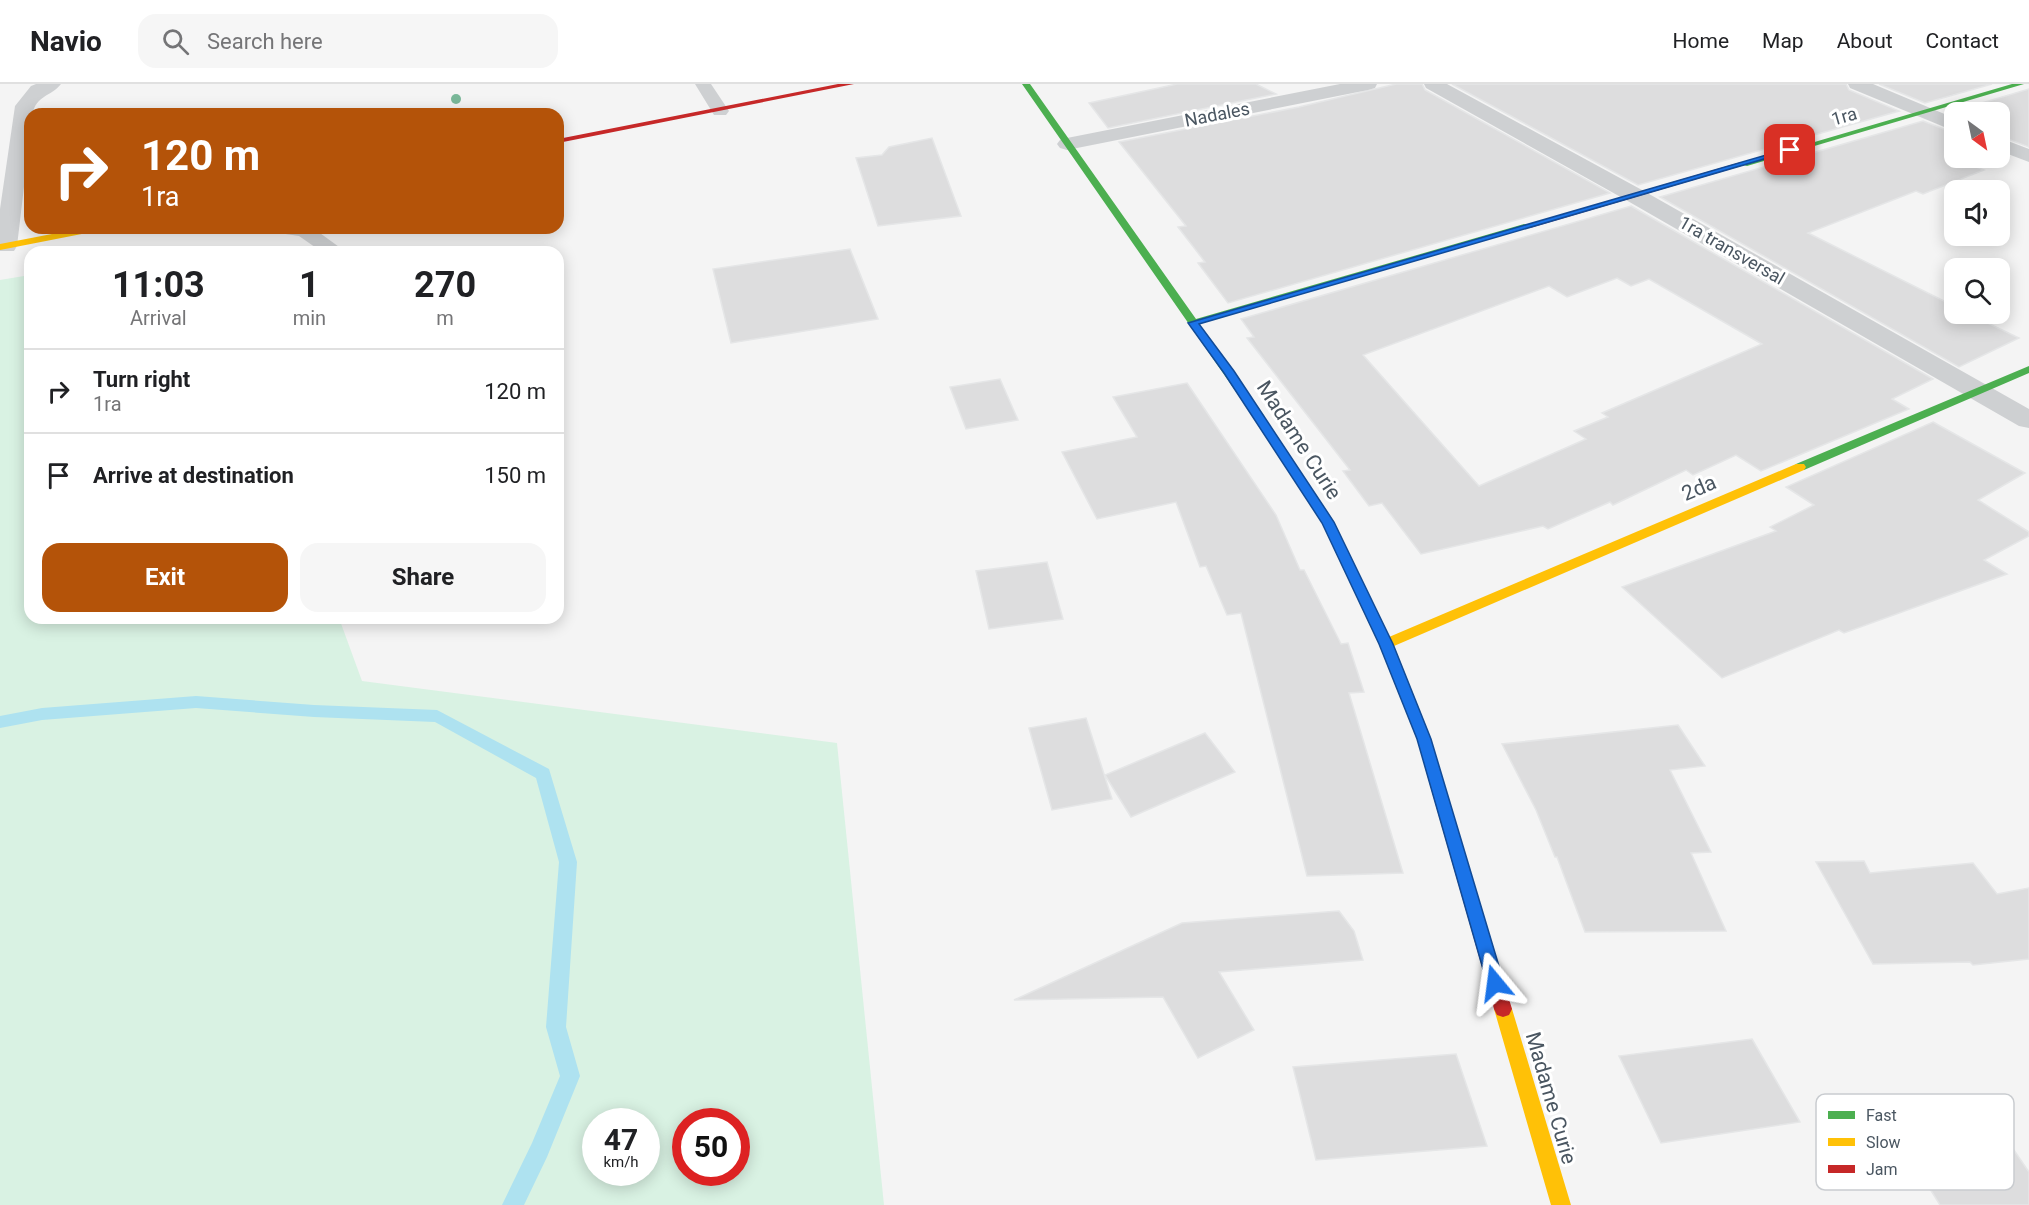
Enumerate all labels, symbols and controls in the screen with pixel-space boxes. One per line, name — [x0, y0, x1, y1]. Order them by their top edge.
search box — [138, 14, 558, 68]
text: Navio — [30, 25, 102, 58]
icon: search — [159, 25, 192, 58]
text: Search here — [207, 29, 323, 54]
text: Home — [1673, 29, 1729, 53]
text: Map — [1762, 29, 1804, 53]
text: About — [1837, 29, 1893, 53]
text: Contact — [1926, 29, 1999, 53]
street label: Nadales — [1183, 97, 1251, 131]
street label: 1ra — [1829, 102, 1859, 130]
north arrow — [1944, 102, 2010, 168]
map controls — [1944, 102, 2010, 324]
pin — [1764, 124, 1815, 175]
text: 120 m — [141, 131, 260, 180]
icon: right — [42, 132, 120, 210]
icon: arrive — [1773, 133, 1806, 166]
button: sound — [1944, 180, 2010, 246]
text: 1ra — [141, 181, 179, 213]
street label: 1ra transversal — [1675, 211, 1789, 289]
button: search — [1944, 258, 2010, 324]
text: 11:03 — [112, 264, 205, 306]
text: 1 — [299, 264, 320, 306]
text: 270 — [414, 264, 476, 306]
text: Arrival — [130, 306, 187, 330]
text: min — [293, 306, 326, 330]
text: m — [436, 306, 454, 330]
text: Turn right — [93, 367, 190, 392]
icon: right — [42, 375, 75, 408]
street label: Madame Curie — [1252, 376, 1346, 504]
text: 120 m — [484, 379, 546, 404]
text: 1ra — [93, 392, 122, 416]
icon: arrive — [42, 459, 75, 492]
text: Arrive at destination — [93, 463, 294, 488]
text: 150 m — [484, 463, 546, 488]
street label: 2da — [1678, 470, 1720, 506]
button: Exit — [42, 543, 288, 612]
button: Share — [300, 543, 546, 612]
position arrow — [1463, 951, 1527, 1015]
street label: Madame Curie — [1521, 1029, 1581, 1167]
legend — [1816, 1094, 2014, 1190]
text: Fast — [1866, 1106, 1897, 1125]
speed limit sign: 50 — [672, 1108, 750, 1186]
text: 47 — [604, 1122, 638, 1157]
text: Slow — [1866, 1133, 1901, 1152]
text: km/h — [603, 1153, 639, 1171]
text: Jam — [1866, 1160, 1898, 1179]

